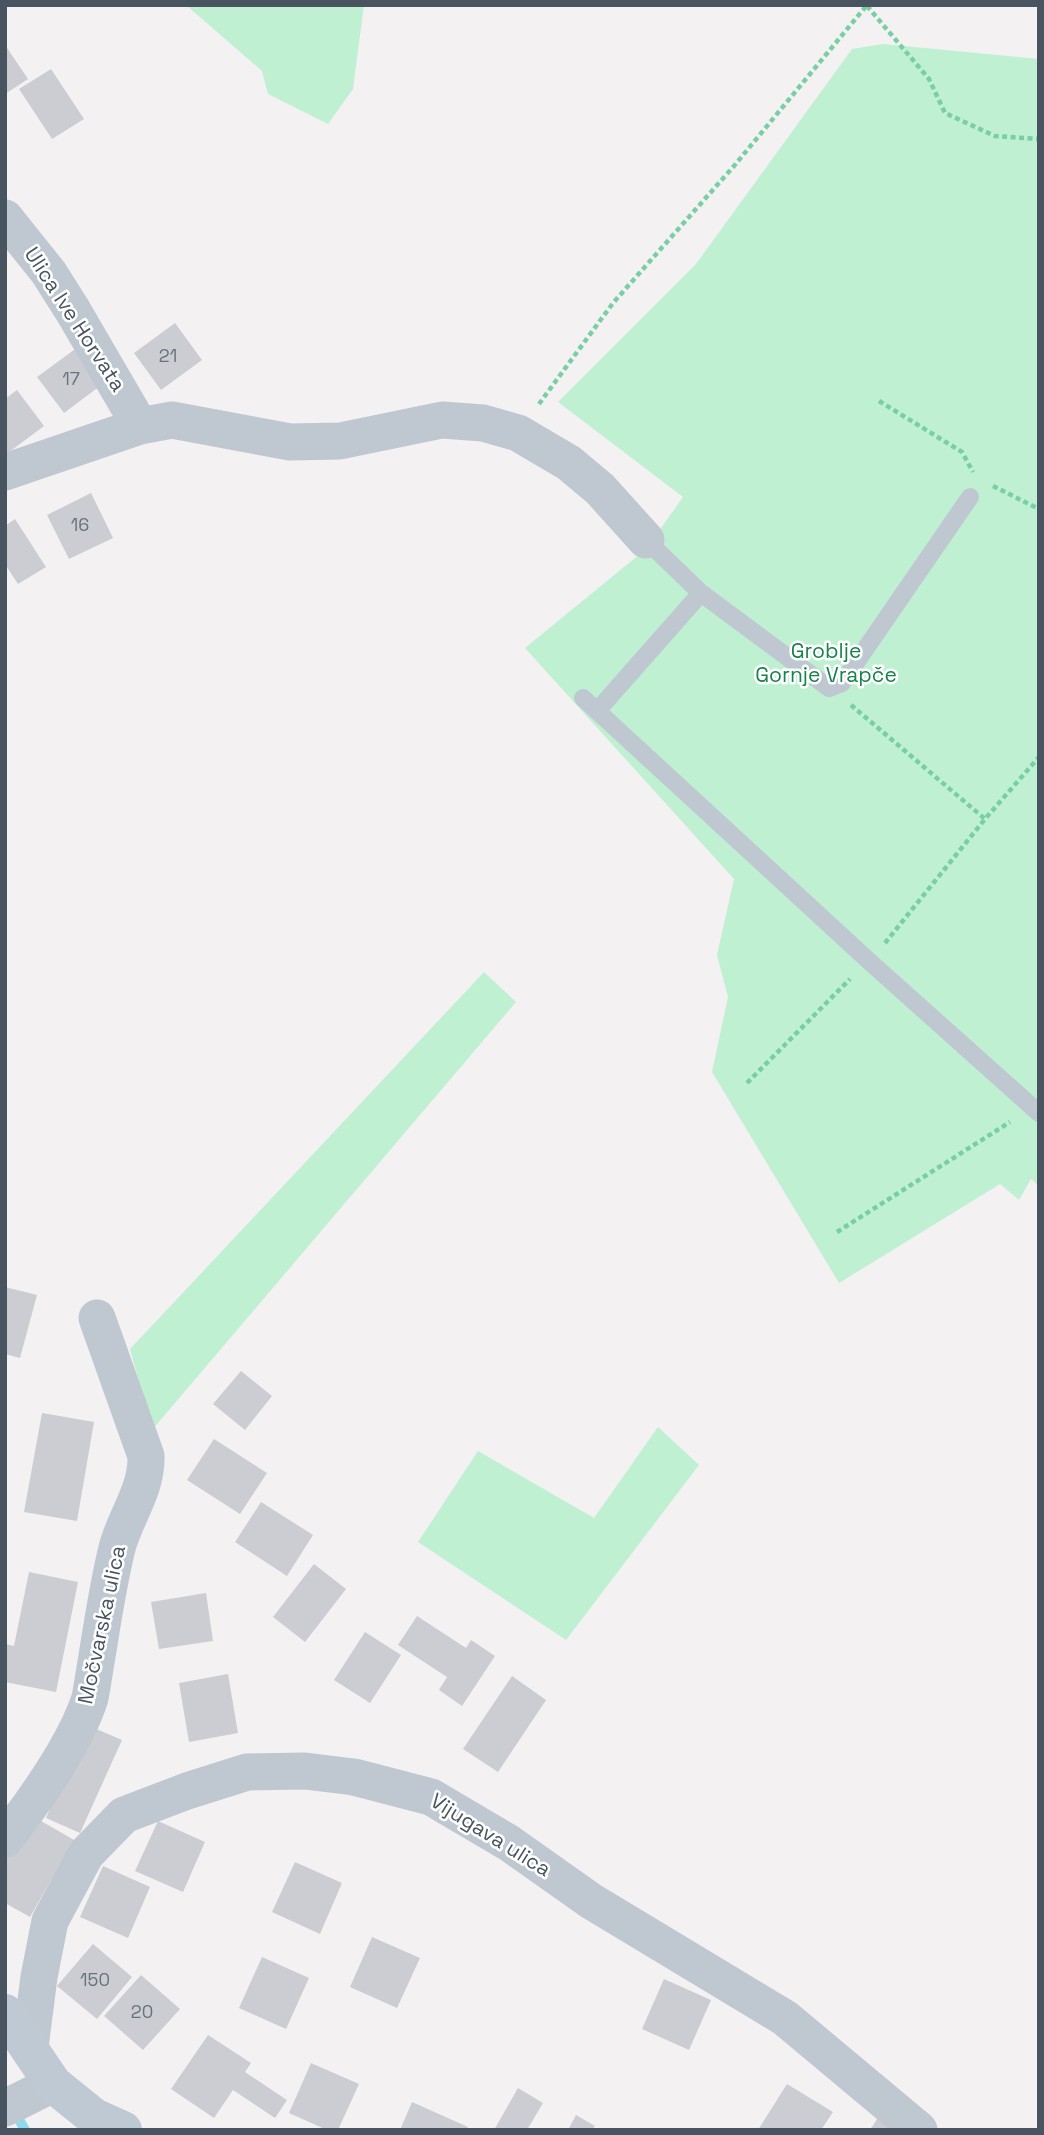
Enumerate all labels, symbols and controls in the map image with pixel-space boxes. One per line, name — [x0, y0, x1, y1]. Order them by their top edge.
street label: Ulica Ive Horvata — [18, 243, 130, 397]
house number: 21 — [159, 346, 177, 368]
house number: 17 — [62, 369, 80, 391]
house number: 16 — [71, 515, 89, 537]
park label: Groblje Gornje Vrapče — [755, 639, 897, 689]
street label: Močvarska ulica — [74, 1543, 132, 1707]
street label: Vijugava ulica — [425, 1789, 555, 1883]
house number: 150 — [80, 1970, 110, 1992]
house number: 20 — [131, 2002, 153, 2024]

